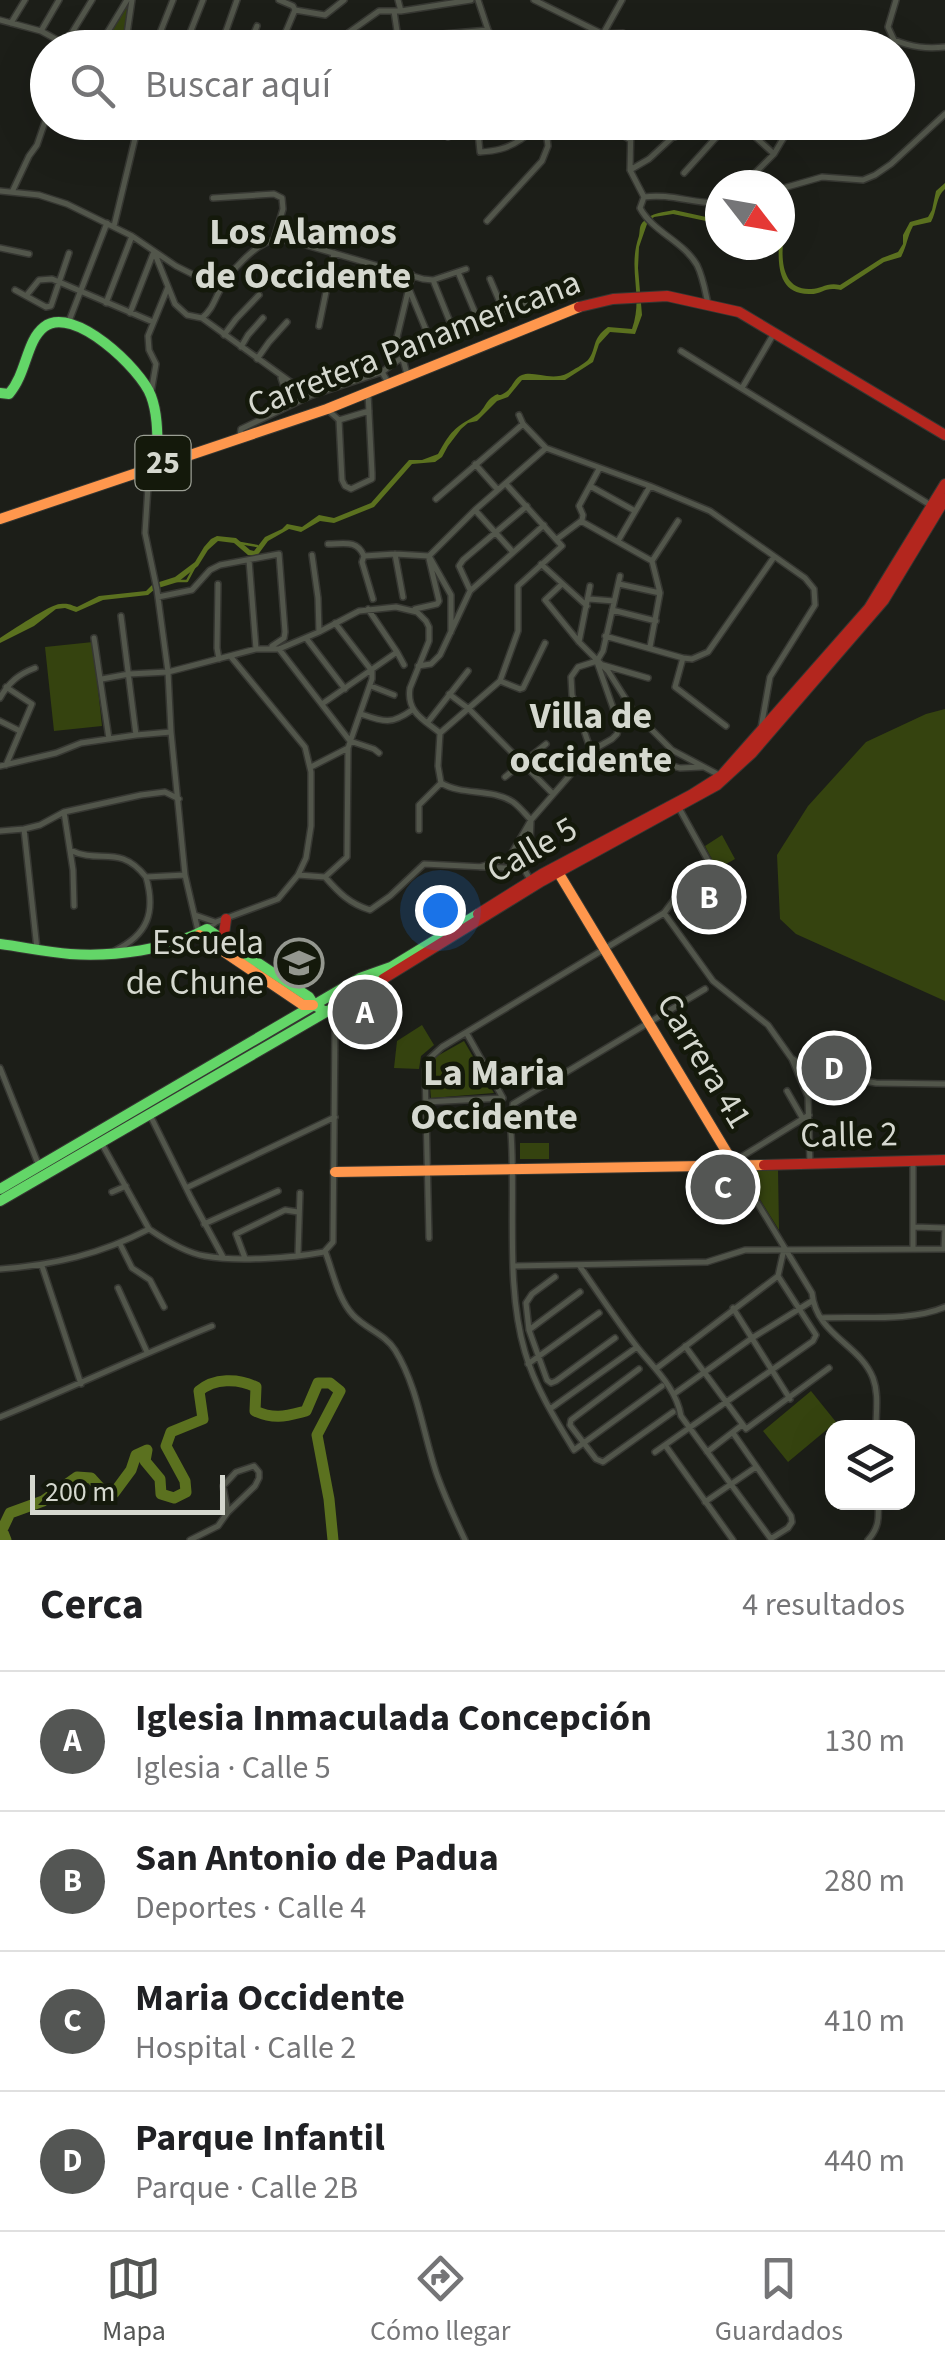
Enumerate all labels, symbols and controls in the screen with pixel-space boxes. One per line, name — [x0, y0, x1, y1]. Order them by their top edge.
search box — [30, 30, 915, 140]
icon: search — [65, 58, 120, 113]
text: Buscar aquí — [145, 58, 331, 112]
north arrow — [705, 170, 795, 260]
district label: Los Alamos de Occidente — [195, 205, 411, 303]
street label: Carretera Panamericana — [240, 257, 588, 431]
road number: 25 — [136, 436, 190, 490]
district label: Villa de occidente — [510, 689, 672, 787]
street label: Calle 5 — [477, 804, 587, 896]
pin: B — [676, 860, 742, 934]
your location — [415, 885, 466, 936]
place label: Escuela de Chune — [126, 918, 264, 1008]
school or university icon: Escuela de Chune — [273, 937, 325, 989]
pin: A — [332, 974, 398, 1050]
street label: Carrera 41 — [644, 984, 764, 1138]
pin: D — [802, 1030, 866, 1106]
district label: La Maria Occidente — [410, 1046, 578, 1144]
street label: Calle 2 — [800, 1109, 898, 1161]
pin: C — [690, 1150, 756, 1224]
map controls — [825, 1420, 915, 1510]
button: layers — [825, 1420, 915, 1510]
scale bar — [30, 1470, 225, 1514]
text: 200 m — [45, 1472, 116, 1512]
text: Cerca — [40, 1575, 144, 1635]
text: 4 resultados — [742, 1582, 905, 1628]
text: Iglesia Inmaculada Concepción — [135, 1691, 652, 1745]
text: A — [63, 1718, 82, 1764]
text: 130 m — [824, 1718, 905, 1764]
text: Iglesia · Calle 5 — [135, 1745, 331, 1791]
text: San Antonio de Padua — [135, 1831, 499, 1885]
text: B — [63, 1858, 82, 1904]
text: 280 m — [824, 1858, 905, 1904]
text: Deportes · Calle 4 — [135, 1885, 366, 1931]
text: Maria Occidente — [135, 1971, 405, 2025]
text: C — [63, 1998, 82, 2044]
text: 410 m — [824, 1998, 905, 2044]
text: Hospital · Calle 2 — [135, 2025, 356, 2071]
text: Parque Infantil — [135, 2111, 385, 2165]
text: D — [62, 2138, 83, 2184]
text: 440 m — [824, 2138, 905, 2184]
text: Parque · Calle 2B — [135, 2165, 358, 2211]
tab: Mapa — [102, 2251, 166, 2351]
tab: Cómo llegar — [370, 2251, 511, 2351]
tab: Guardados — [715, 2251, 843, 2351]

